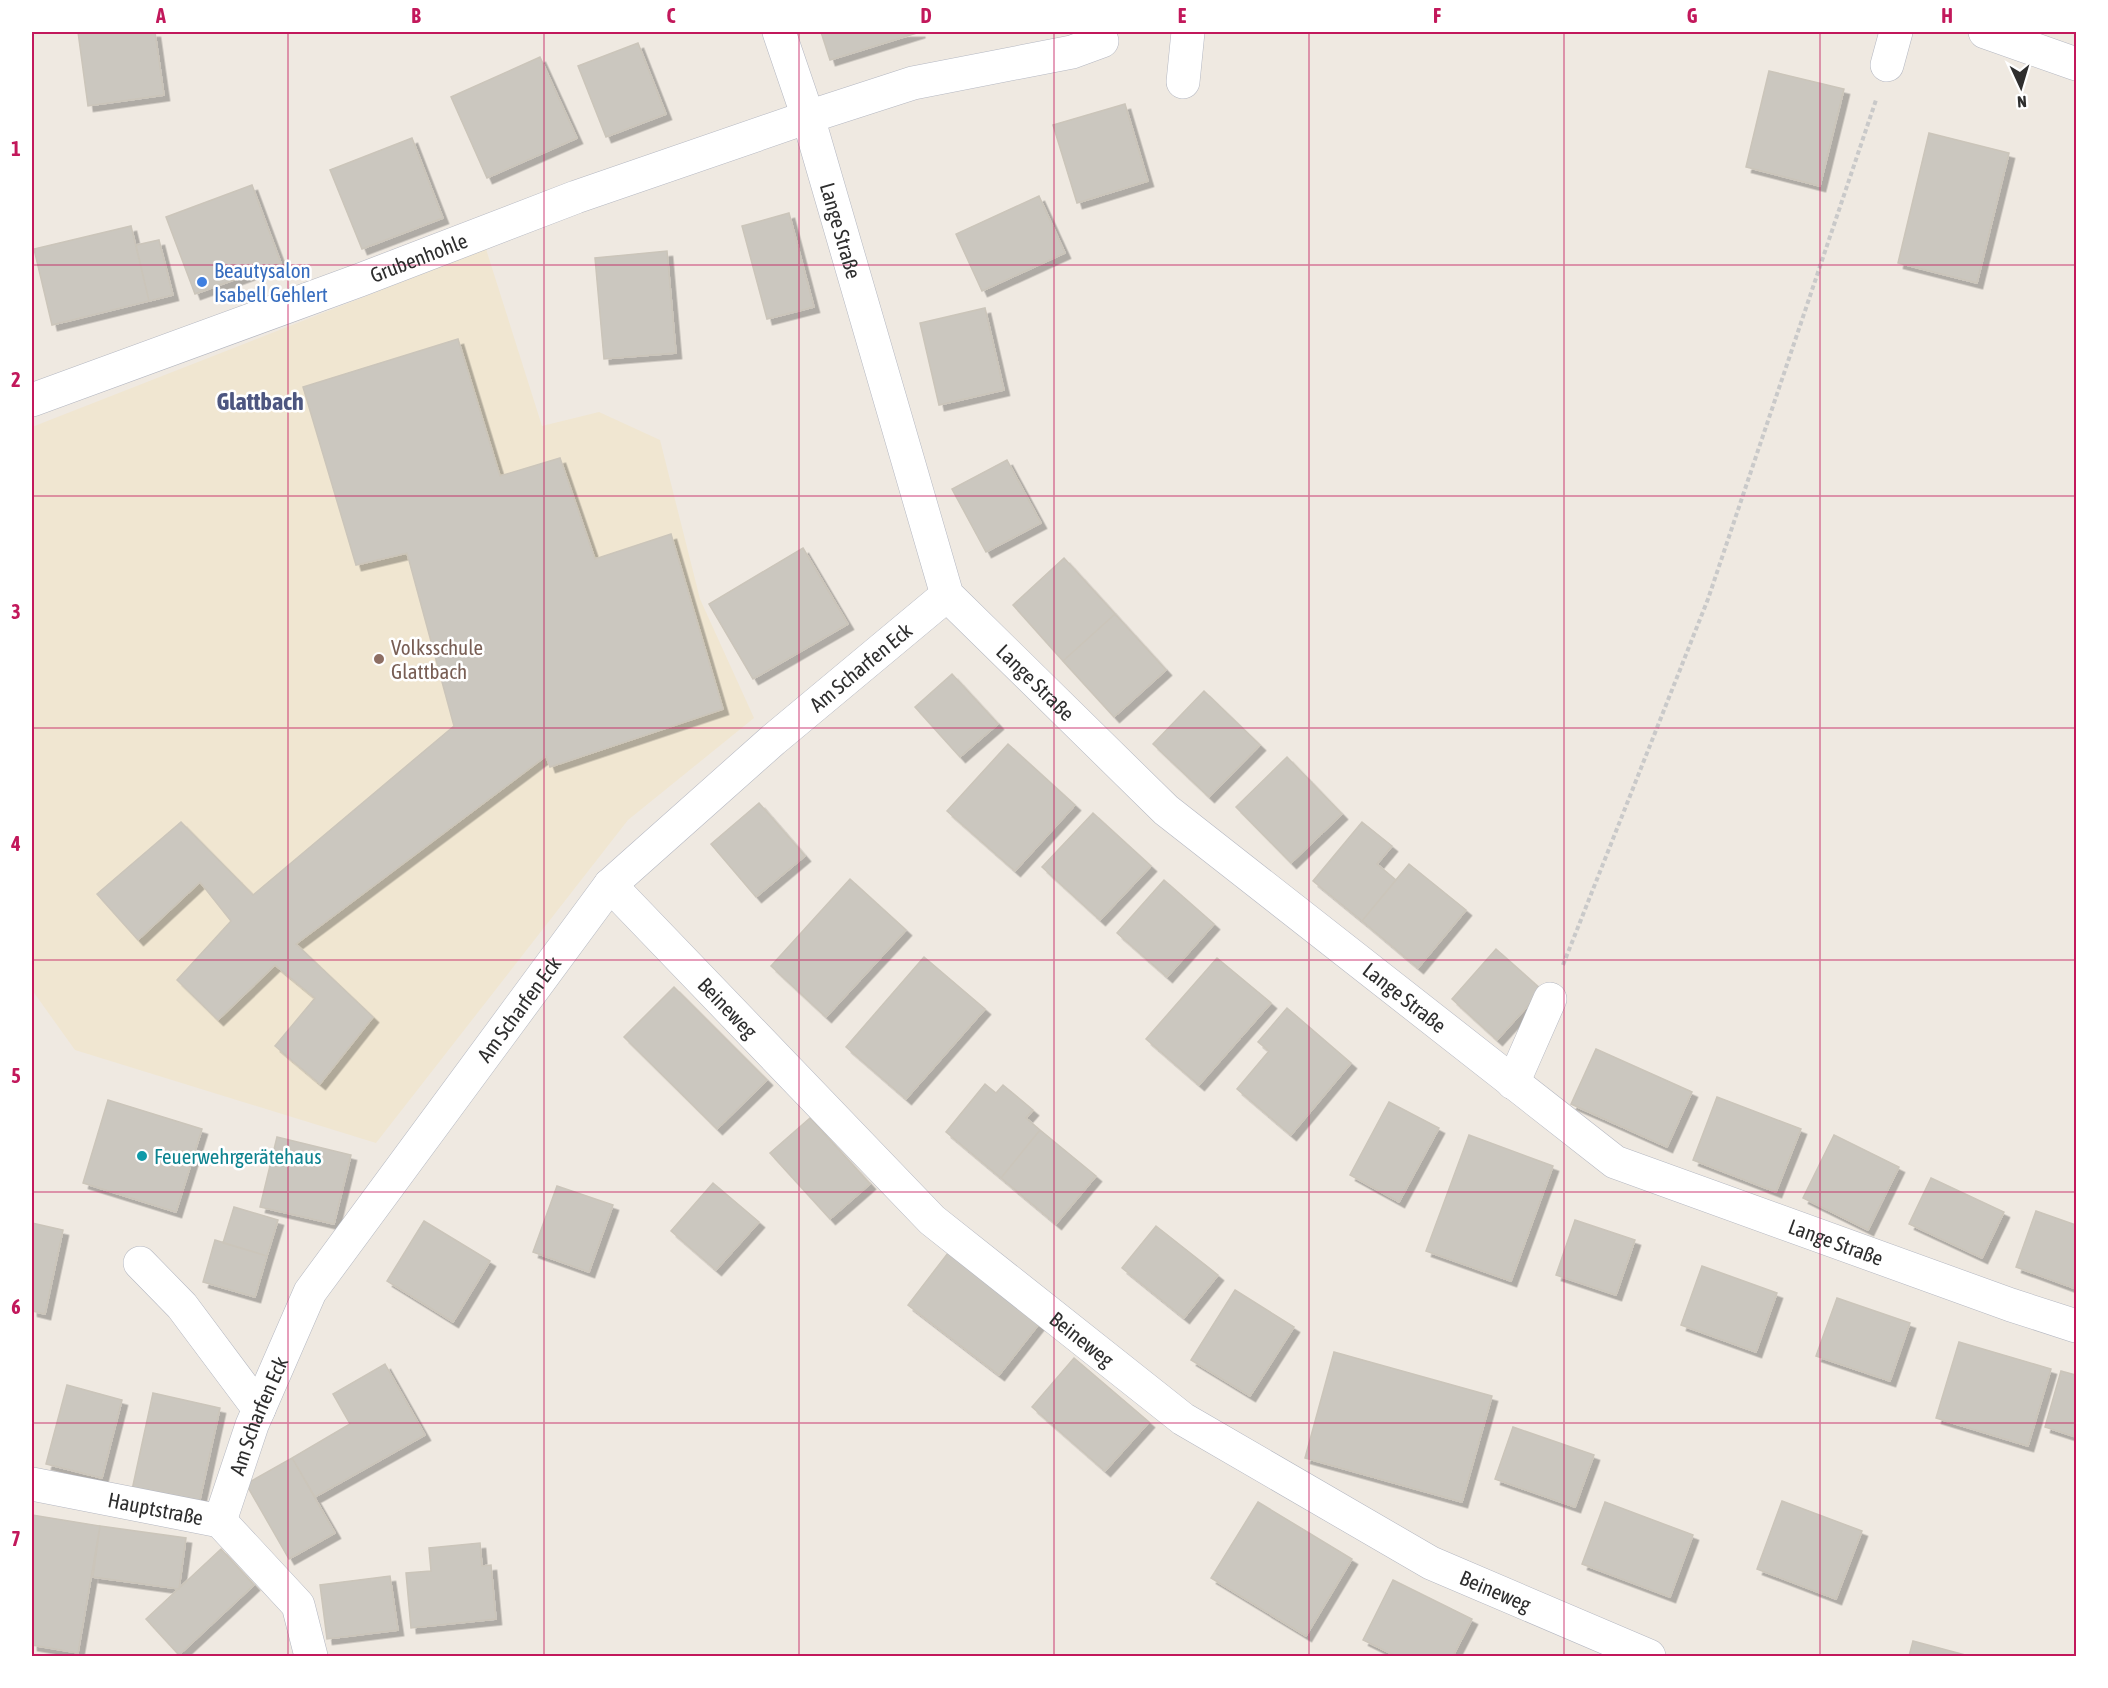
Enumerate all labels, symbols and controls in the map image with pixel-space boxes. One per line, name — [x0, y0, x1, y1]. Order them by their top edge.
text: A — [155, 4, 166, 27]
text: B — [411, 4, 421, 27]
text: C — [667, 4, 676, 27]
text: D — [920, 4, 932, 27]
text: E — [1178, 4, 1187, 27]
text: F — [1433, 4, 1441, 27]
text: G — [1687, 4, 1698, 27]
text: H — [1941, 4, 1953, 27]
north arrow — [1991, 57, 2051, 117]
text: N — [2017, 93, 2027, 111]
text: 1 — [11, 137, 21, 160]
street label: Lange Straße — [816, 180, 866, 281]
street label: Grubenhohle — [366, 228, 471, 287]
place label: Beautysalon Isabell Gehlert — [214, 258, 328, 306]
marker: Beautysalon Isabell Gehlert — [195, 275, 209, 289]
text: 2 — [11, 368, 21, 391]
district label: Glattbach — [216, 388, 304, 415]
text: 3 — [11, 600, 21, 623]
street label: Am Scharfen Eck — [805, 618, 916, 716]
place label: Volksschule Glattbach — [391, 635, 483, 683]
street label: Lange Straße — [992, 639, 1079, 725]
marker: Volksschule Glattbach — [372, 652, 386, 666]
text: 4 — [10, 832, 21, 855]
street label: Am Scharfen Eck — [472, 951, 566, 1066]
street label: Lange Straße — [1358, 957, 1451, 1037]
street label: Beineweg — [693, 972, 762, 1043]
text: 5 — [11, 1064, 21, 1087]
place label: Feuerwehrgerätehaus — [154, 1144, 322, 1168]
marker: Feuerwehrgerätehaus — [135, 1149, 149, 1163]
street label: Lange Straße — [1785, 1214, 1887, 1270]
text: 6 — [11, 1295, 21, 1318]
street label: Beineweg — [1045, 1306, 1119, 1372]
street label: Am Scharfen Eck — [224, 1353, 292, 1478]
street label: Hauptstraße — [106, 1487, 205, 1529]
text: 7 — [11, 1527, 21, 1550]
street label: Beineweg — [1457, 1565, 1535, 1616]

